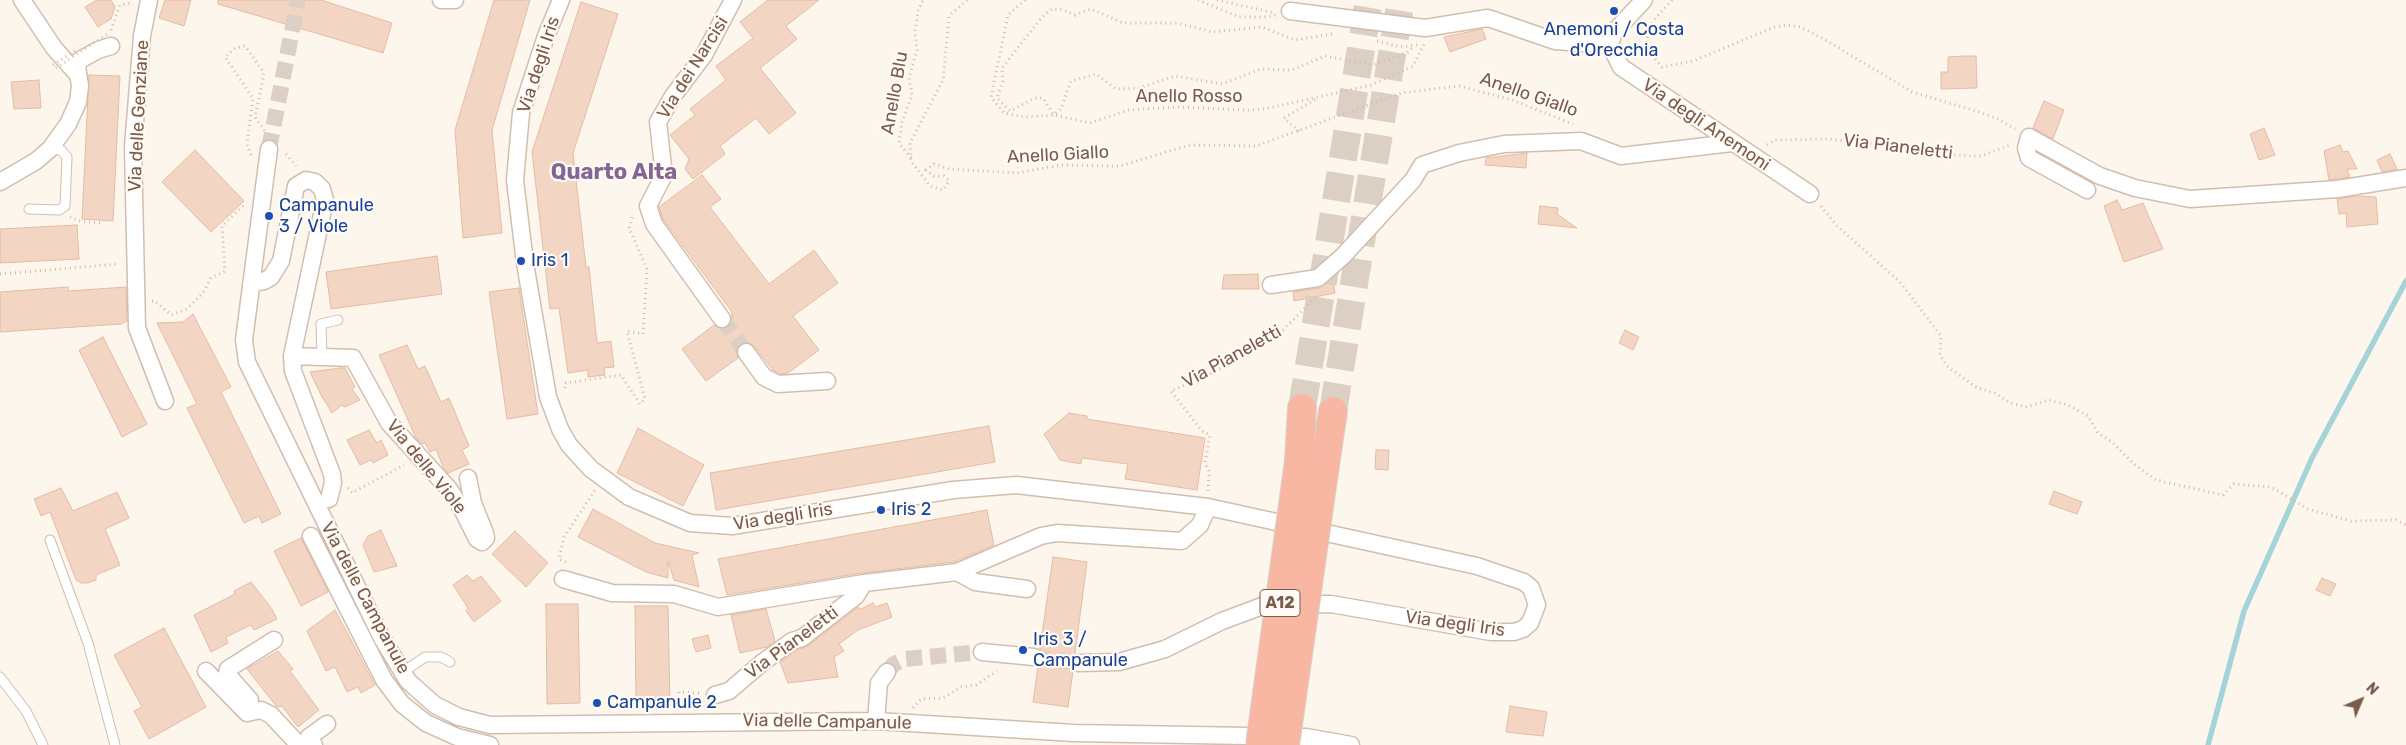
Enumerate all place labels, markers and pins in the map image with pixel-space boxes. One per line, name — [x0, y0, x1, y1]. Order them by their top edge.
marker: Anemoni / Costa d'Orecchia — [1608, 5, 1620, 17]
place label: Anemoni / Costa d'Orecchia — [1544, 19, 1684, 62]
place label: Campanule 3 / Viole — [279, 195, 374, 238]
marker: Campanule 3 / Viole — [263, 210, 275, 222]
place label: Iris 1 — [531, 250, 568, 272]
marker: Iris 1 — [515, 255, 527, 267]
place label: Iris 2 — [891, 499, 931, 521]
marker: Iris 2 — [875, 504, 887, 516]
place label: Iris 3 / Campanule — [1033, 629, 1128, 672]
marker: Iris 3 / Campanule — [1017, 644, 1029, 656]
place label: Campanule 2 — [607, 692, 717, 714]
marker: Campanule 2 — [591, 697, 603, 709]

